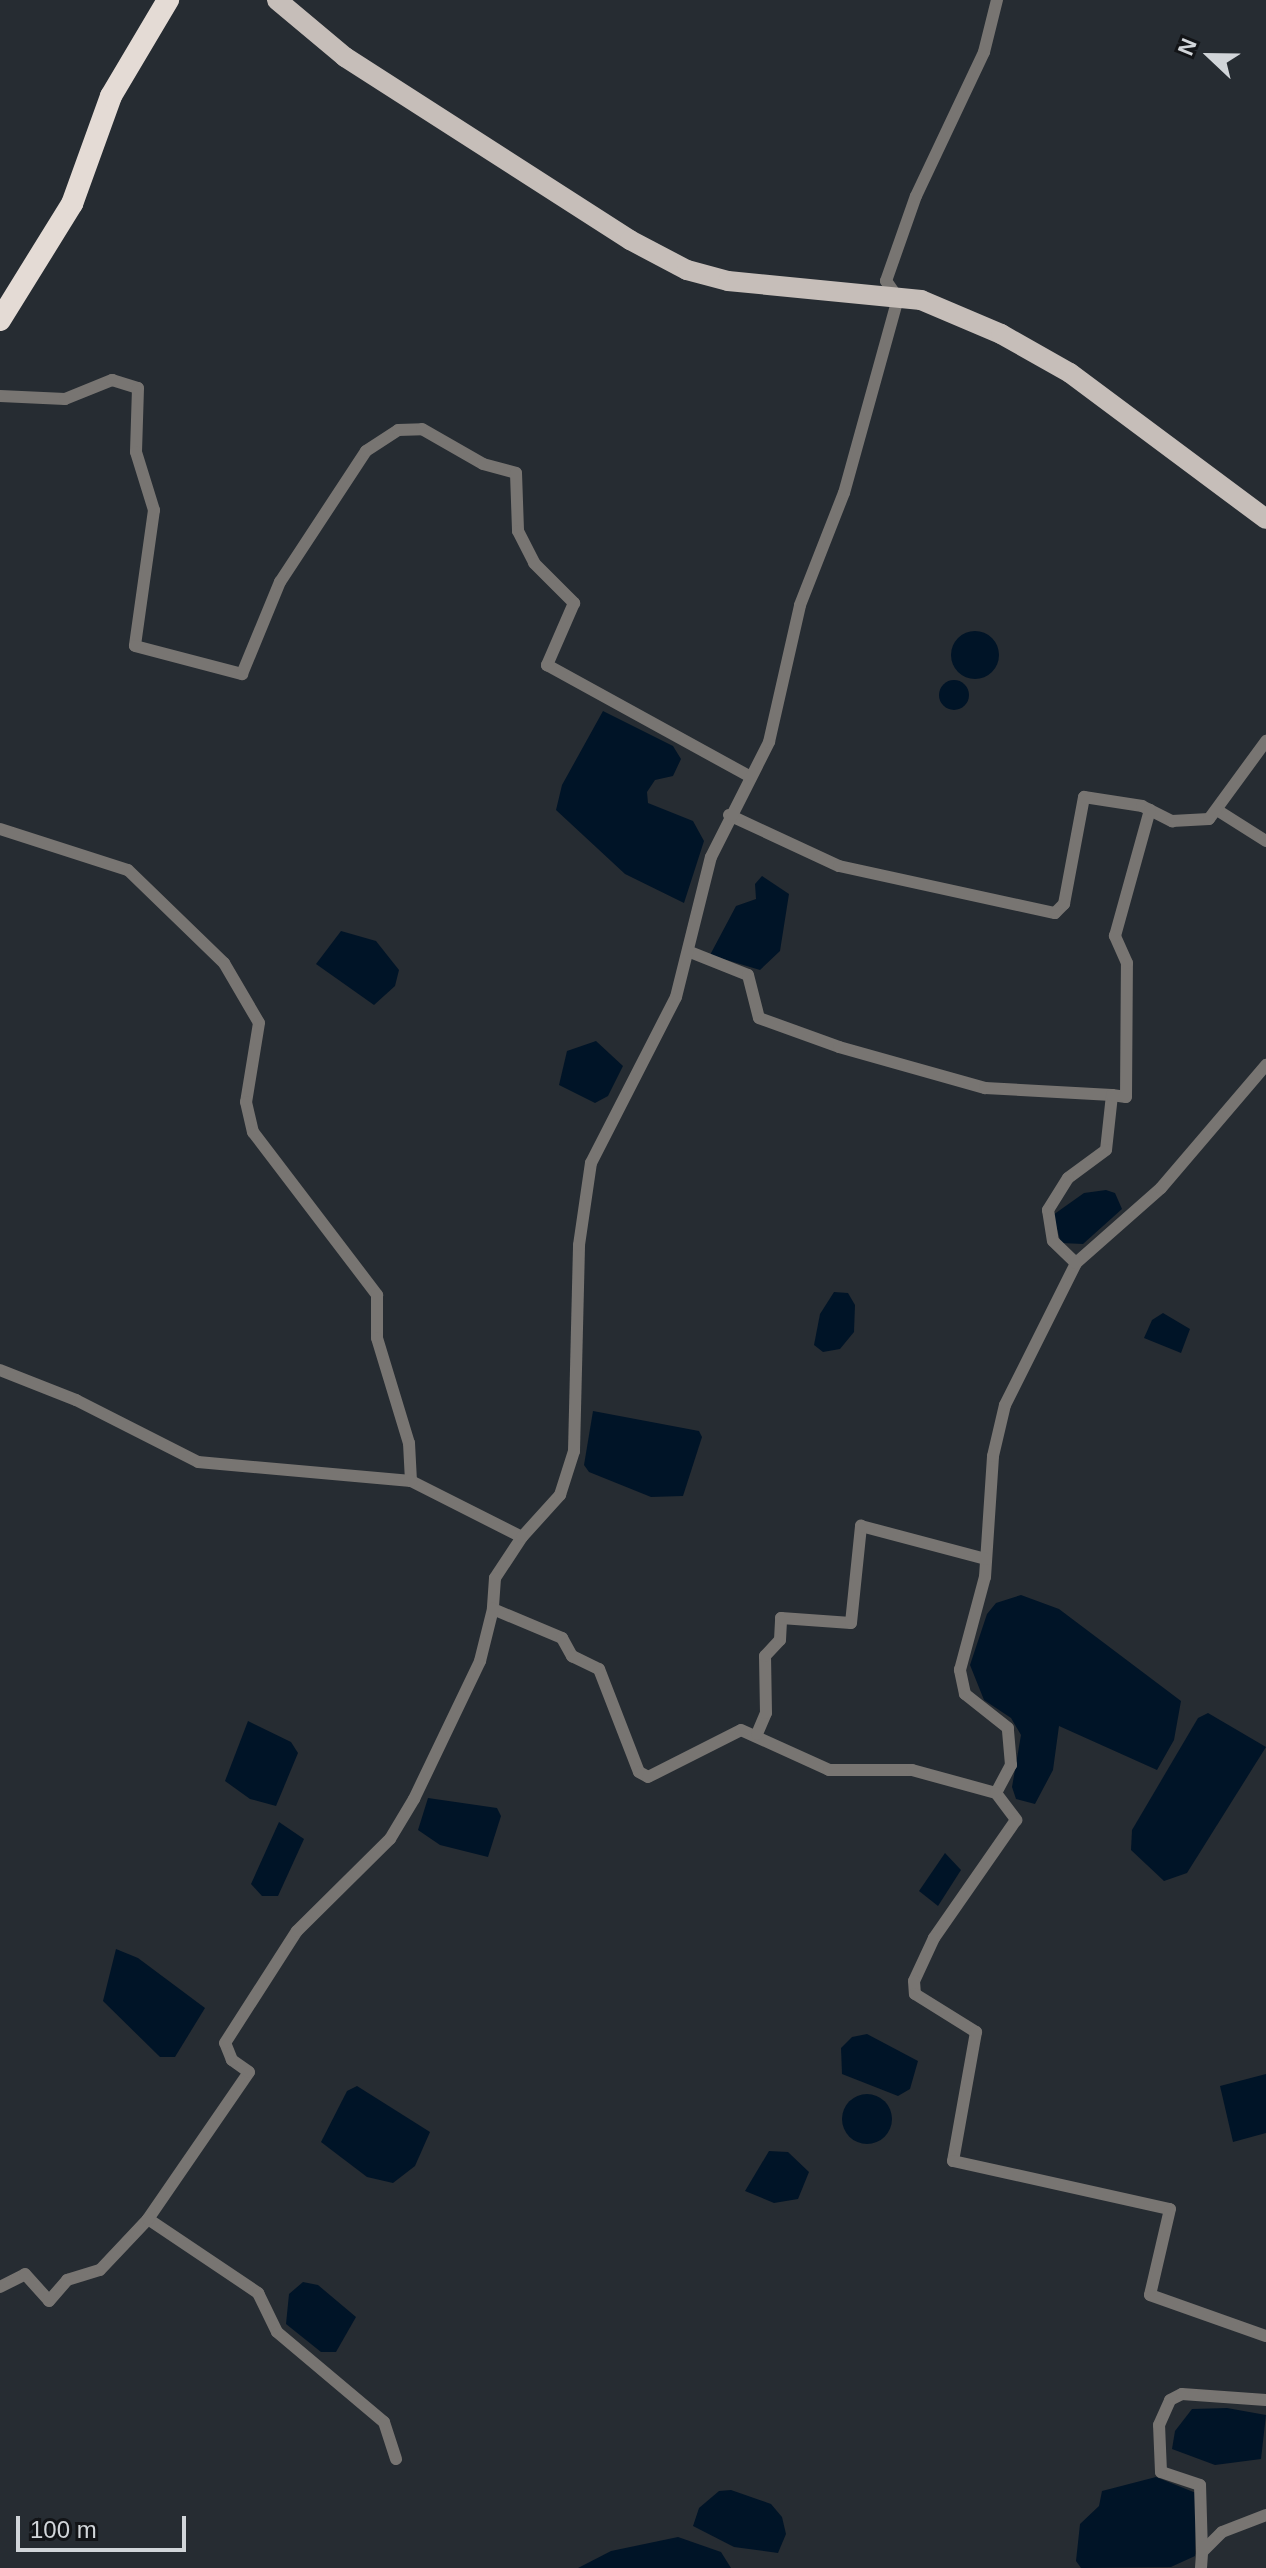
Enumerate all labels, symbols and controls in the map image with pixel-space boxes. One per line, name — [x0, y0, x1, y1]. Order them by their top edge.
north arrow — [1170, 16, 1250, 96]
text: N — [1173, 35, 1202, 59]
scale bar — [20, 2500, 190, 2550]
text: 100 m — [30, 2516, 97, 2543]

